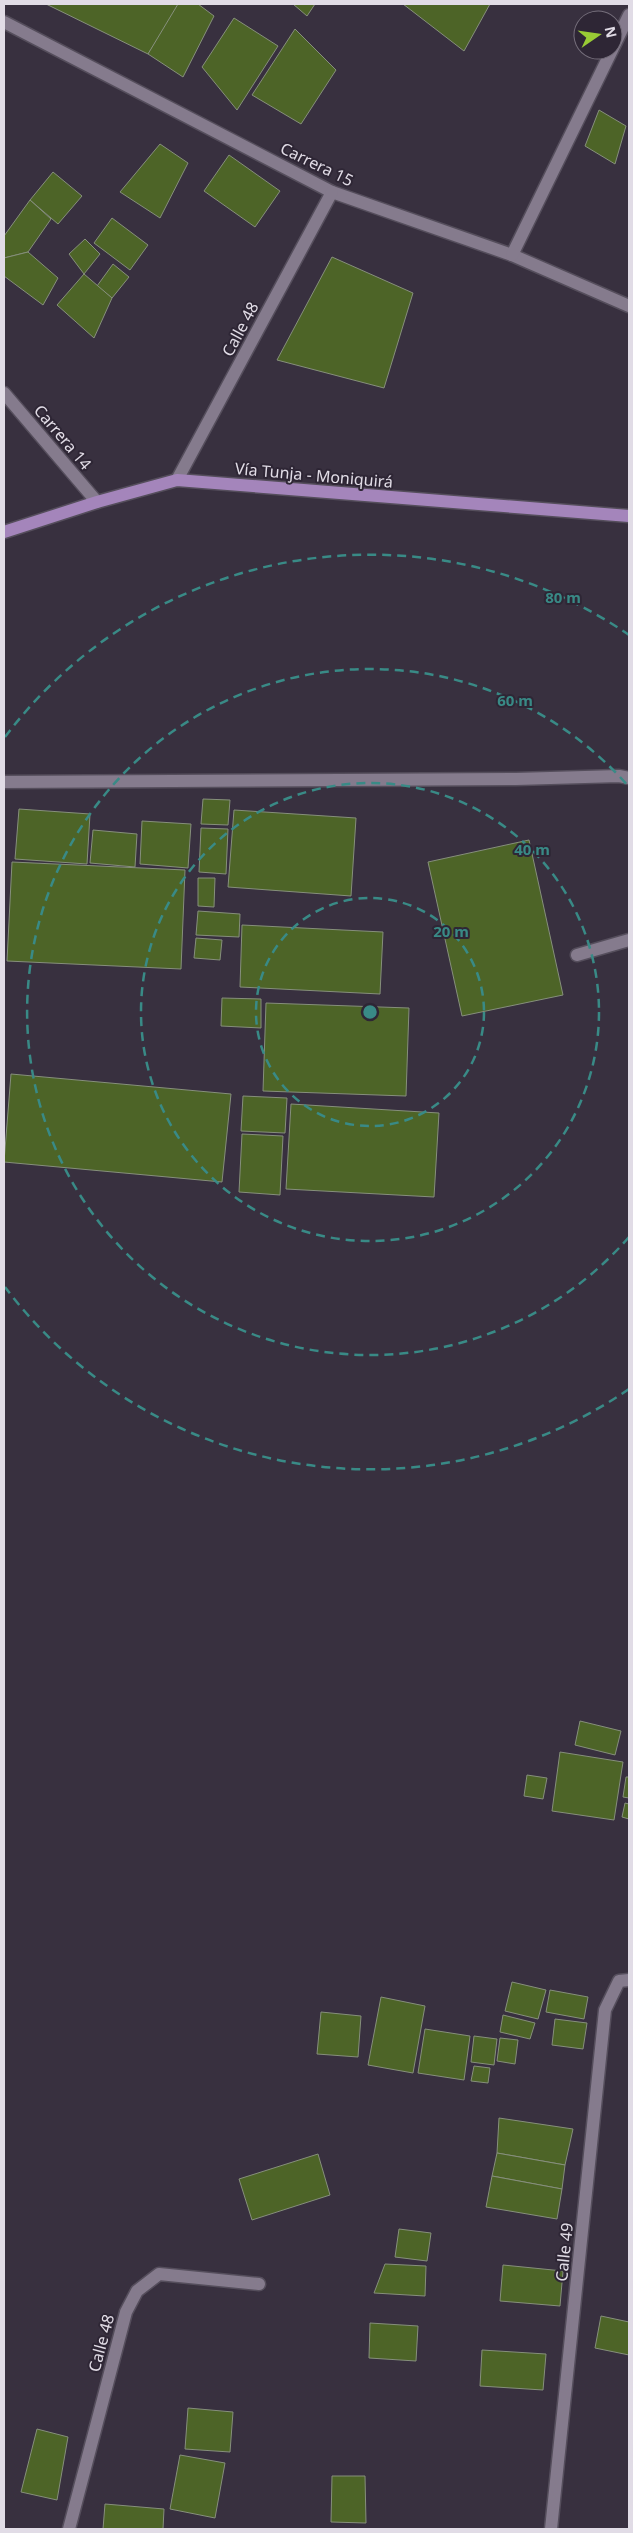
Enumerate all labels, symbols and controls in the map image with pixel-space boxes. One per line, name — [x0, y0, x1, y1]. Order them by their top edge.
north arrow — [573, 10, 623, 60]
text: N — [601, 24, 622, 40]
street label: Carrera 15 — [277, 137, 357, 191]
street label: Calle 48 — [216, 298, 264, 360]
street label: Carrera 14 — [29, 400, 97, 474]
street label: Vía Tunja - Moniquirá — [234, 457, 394, 493]
text: 80 m — [545, 587, 581, 607]
text: 60 m — [497, 690, 533, 710]
text: 40 m — [514, 839, 550, 859]
text: 20 m — [433, 921, 469, 941]
centre of rings — [361, 1003, 379, 1021]
street label: Calle 49 — [550, 2222, 578, 2282]
street label: Calle 48 — [83, 2312, 119, 2374]

